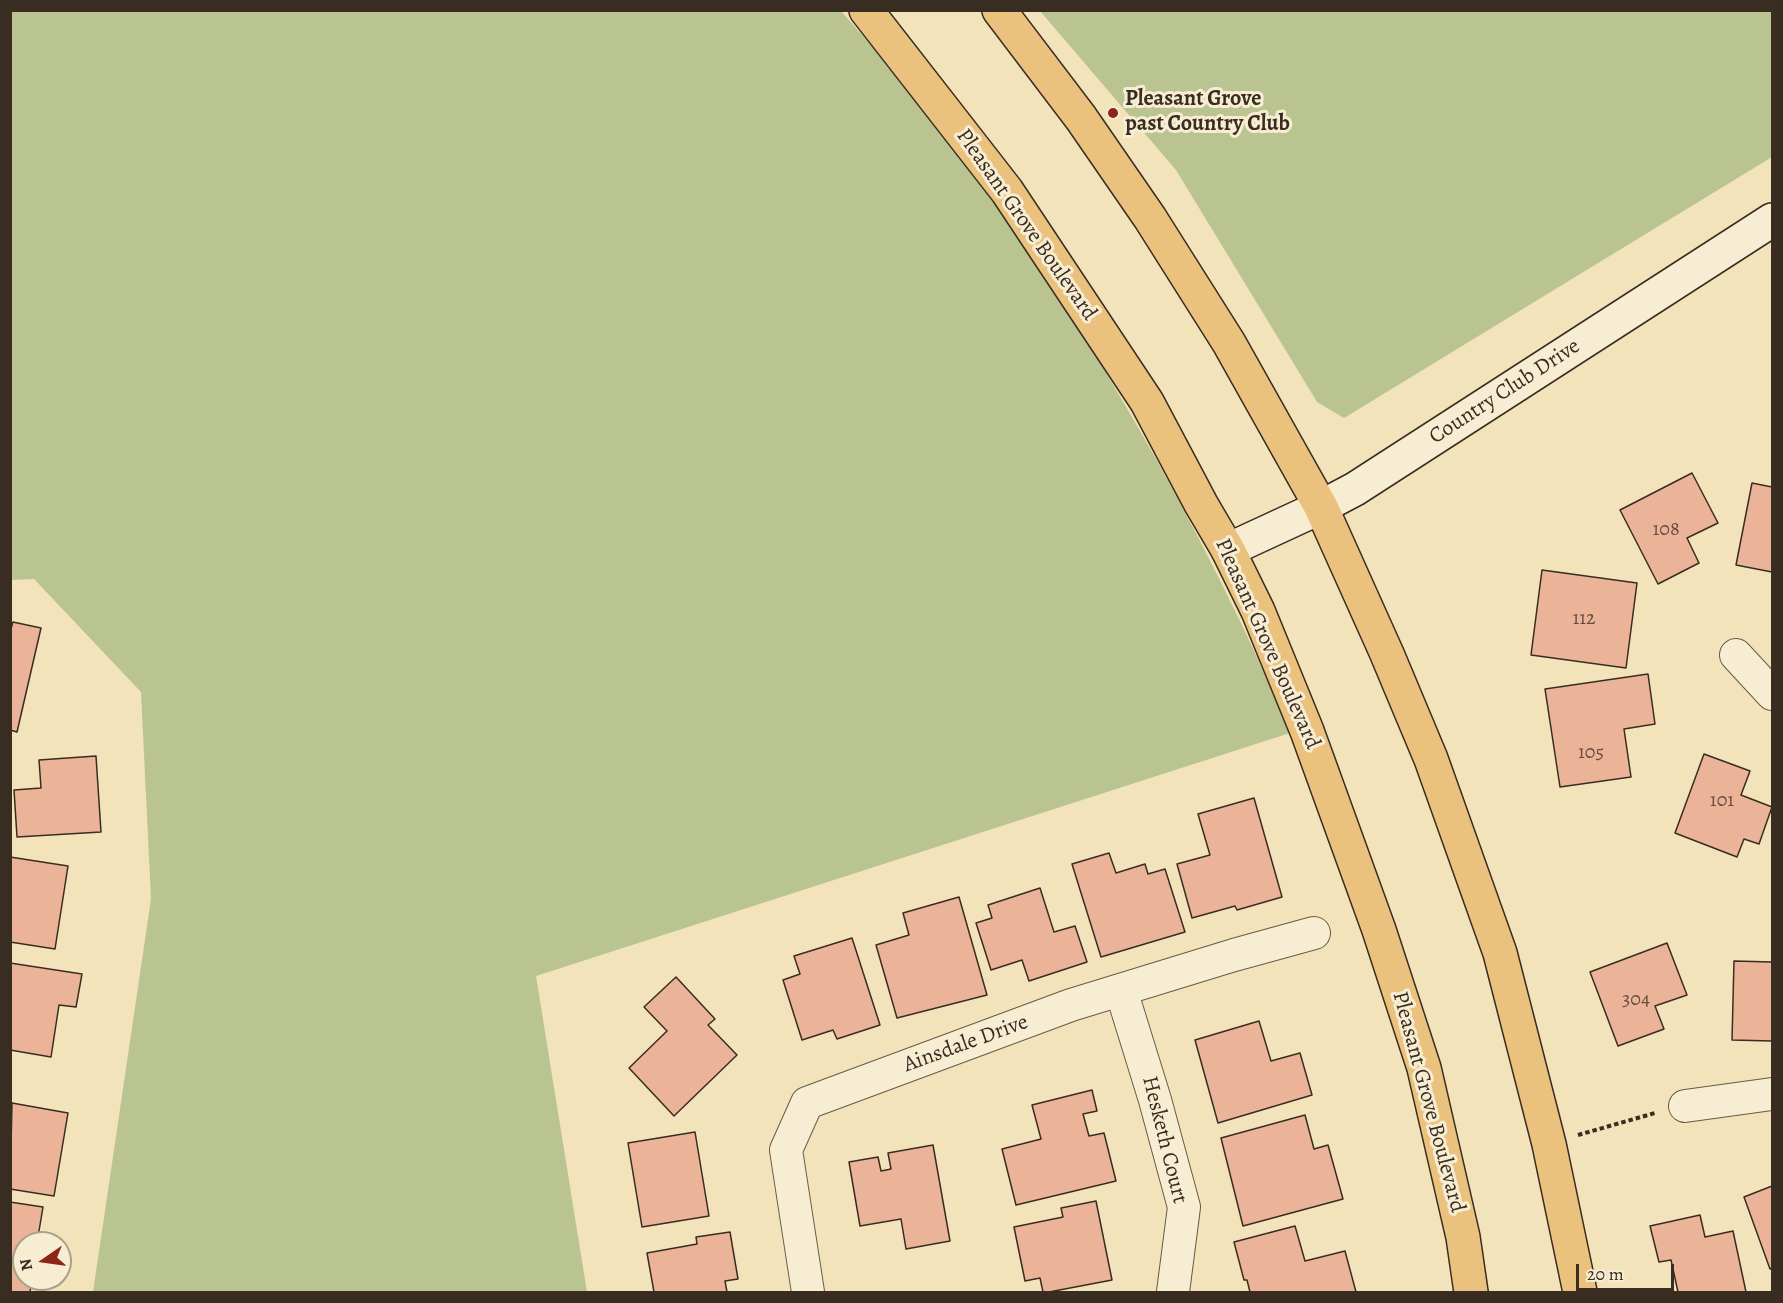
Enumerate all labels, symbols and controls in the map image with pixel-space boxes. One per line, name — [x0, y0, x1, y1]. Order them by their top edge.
place label: Pleasant Grove past Country Club — [1125, 87, 1290, 138]
marker: Pleasant Grove past Country Club — [1106, 106, 1120, 120]
street label: Pleasant Grove Boulevard — [950, 124, 1102, 326]
street label: Country Club Drive — [1425, 333, 1585, 451]
house number: 108 — [1652, 518, 1680, 542]
street label: Pleasant Grove Boulevard — [1209, 535, 1325, 753]
house number: 112 — [1572, 607, 1596, 631]
house number: 105 — [1578, 741, 1604, 765]
house number: 101 — [1710, 789, 1734, 813]
house number: 304 — [1622, 988, 1650, 1012]
street label: Pleasant Grove Boulevard — [1386, 989, 1470, 1215]
street label: Ainsdale Drive — [900, 1009, 1032, 1079]
street label: Hesketh Court — [1135, 1074, 1193, 1206]
north arrow — [12, 1231, 72, 1291]
scale bar — [1579, 1252, 1676, 1290]
text: N — [14, 1256, 38, 1273]
text: 20 m — [1587, 1262, 1624, 1286]

